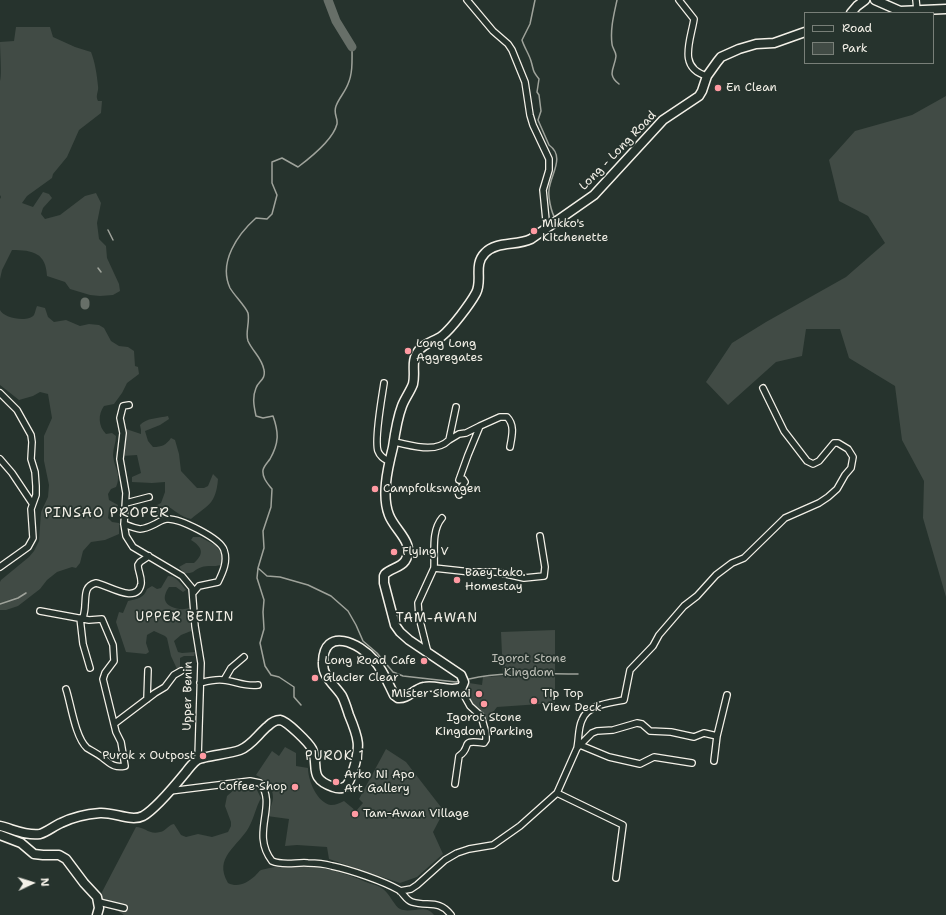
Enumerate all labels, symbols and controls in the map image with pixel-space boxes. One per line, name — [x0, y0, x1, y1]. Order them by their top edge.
legend — [804, 12, 934, 64]
text: Road — [842, 20, 872, 36]
text: Park — [842, 40, 868, 56]
place label: En Clean — [726, 81, 777, 95]
marker: En Clean — [713, 83, 723, 93]
street label: Long - Long Road — [577, 108, 659, 194]
place label: Mikko's Kitchenette — [542, 217, 608, 245]
marker: Mikko's Kitchenette — [529, 226, 539, 236]
place label: Long Long Aggregates — [416, 337, 483, 365]
marker: Long Long Aggregates — [403, 346, 413, 356]
place label: Campfolkswagen — [383, 482, 481, 496]
marker: Campfolkswagen — [370, 484, 380, 494]
district label: PINSAO PROPER — [44, 505, 170, 521]
place label: Flying V — [402, 545, 449, 559]
marker: Flying V — [389, 547, 399, 557]
place label: Baey tako. Homestay — [465, 566, 526, 594]
marker: Baey tako. Homestay — [452, 575, 462, 585]
district label: UPPER BENIN — [136, 610, 234, 626]
district label: TAM-AWAN — [396, 611, 478, 627]
park label: Igorot Stone Kingdom — [492, 652, 566, 680]
place label: Long Road Cafe — [324, 654, 416, 668]
marker: Long Road Cafe — [419, 656, 429, 666]
street label: Upper Benin — [180, 661, 196, 731]
place label: Glacier Clear — [323, 671, 399, 685]
marker: Glacier Clear — [310, 673, 320, 683]
place label: Mister Siomai — [391, 687, 471, 701]
place label: Tip Top View Deck — [542, 687, 602, 715]
marker: Mister Siomai — [474, 689, 484, 699]
marker: Tip Top View Deck — [529, 696, 539, 706]
marker: Igorot Stone Kingdom Parking — [479, 699, 489, 709]
place label: Igorot Stone Kingdom Parking — [435, 711, 533, 739]
place label: Purok x Outpost — [102, 749, 195, 763]
district label: PUROK 1 — [305, 749, 365, 765]
marker: Purok x Outpost — [198, 751, 208, 761]
place label: Arko Ni Apo Art Gallery — [344, 768, 415, 796]
marker: Arko Ni Apo Art Gallery — [331, 777, 341, 787]
place label: Coffee Shop — [219, 780, 287, 794]
marker: Coffee Shop — [290, 782, 300, 792]
place label: Tam-Awan Village — [363, 807, 469, 821]
marker: Tam-Awan Village — [350, 809, 360, 819]
north arrow — [12, 863, 52, 903]
text: N — [37, 877, 52, 887]

